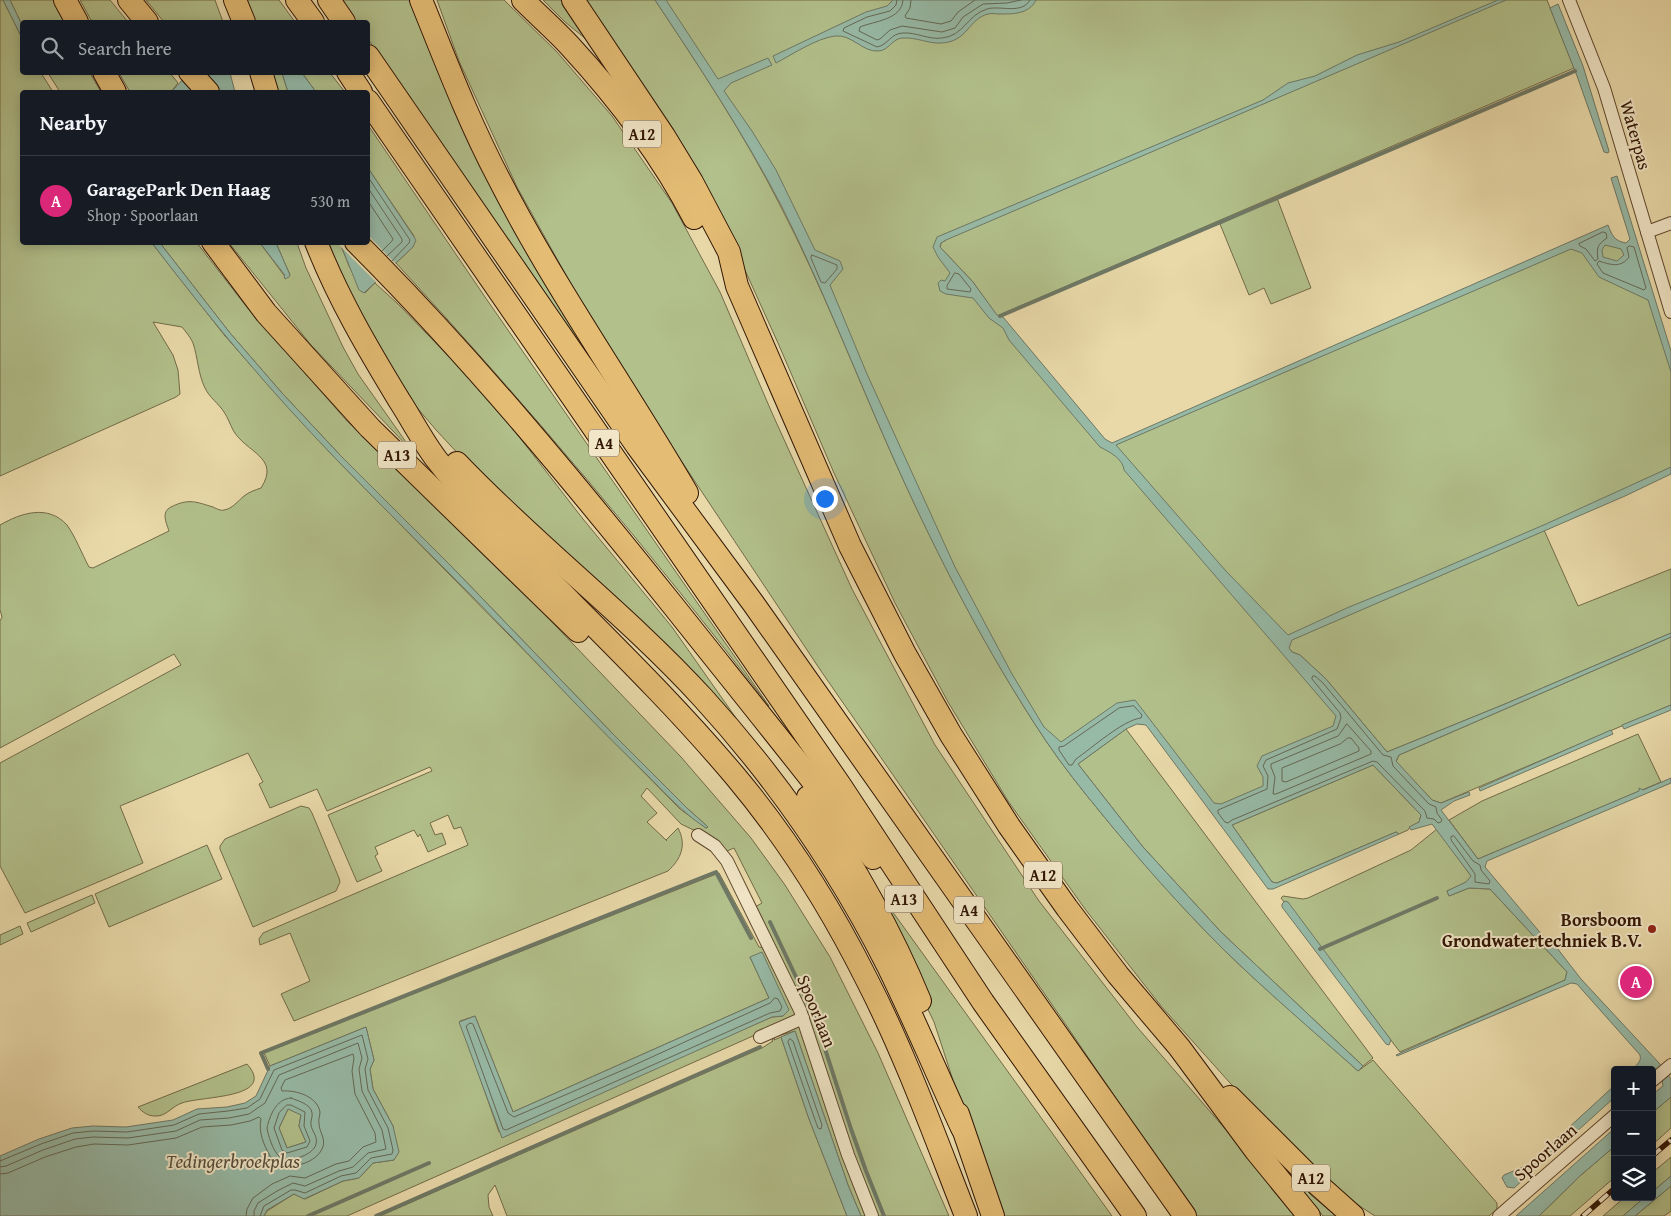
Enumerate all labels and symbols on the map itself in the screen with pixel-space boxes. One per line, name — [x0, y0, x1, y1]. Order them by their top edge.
street label: Waterpas — [1613, 97, 1659, 173]
road number: A12 — [623, 120, 661, 148]
road number: A4 — [589, 429, 619, 456]
road number: A13 — [378, 442, 416, 468]
your location — [812, 486, 838, 512]
road number: A12 — [1024, 862, 1062, 888]
road number: A13 — [885, 886, 923, 912]
road number: A4 — [954, 896, 984, 924]
place label: Borsboom Grondwatertechniek B.V. — [1442, 906, 1643, 954]
marker: Borsboom Grondwatertechniek B.V. — [1646, 923, 1658, 935]
pin: A — [1620, 963, 1652, 1001]
street label: Spoorlaan — [790, 970, 844, 1052]
street label: Spoorlaan — [1507, 1117, 1583, 1187]
water label: Tedingerbroekplas — [166, 1147, 300, 1175]
road number: A12 — [1292, 1164, 1330, 1192]

